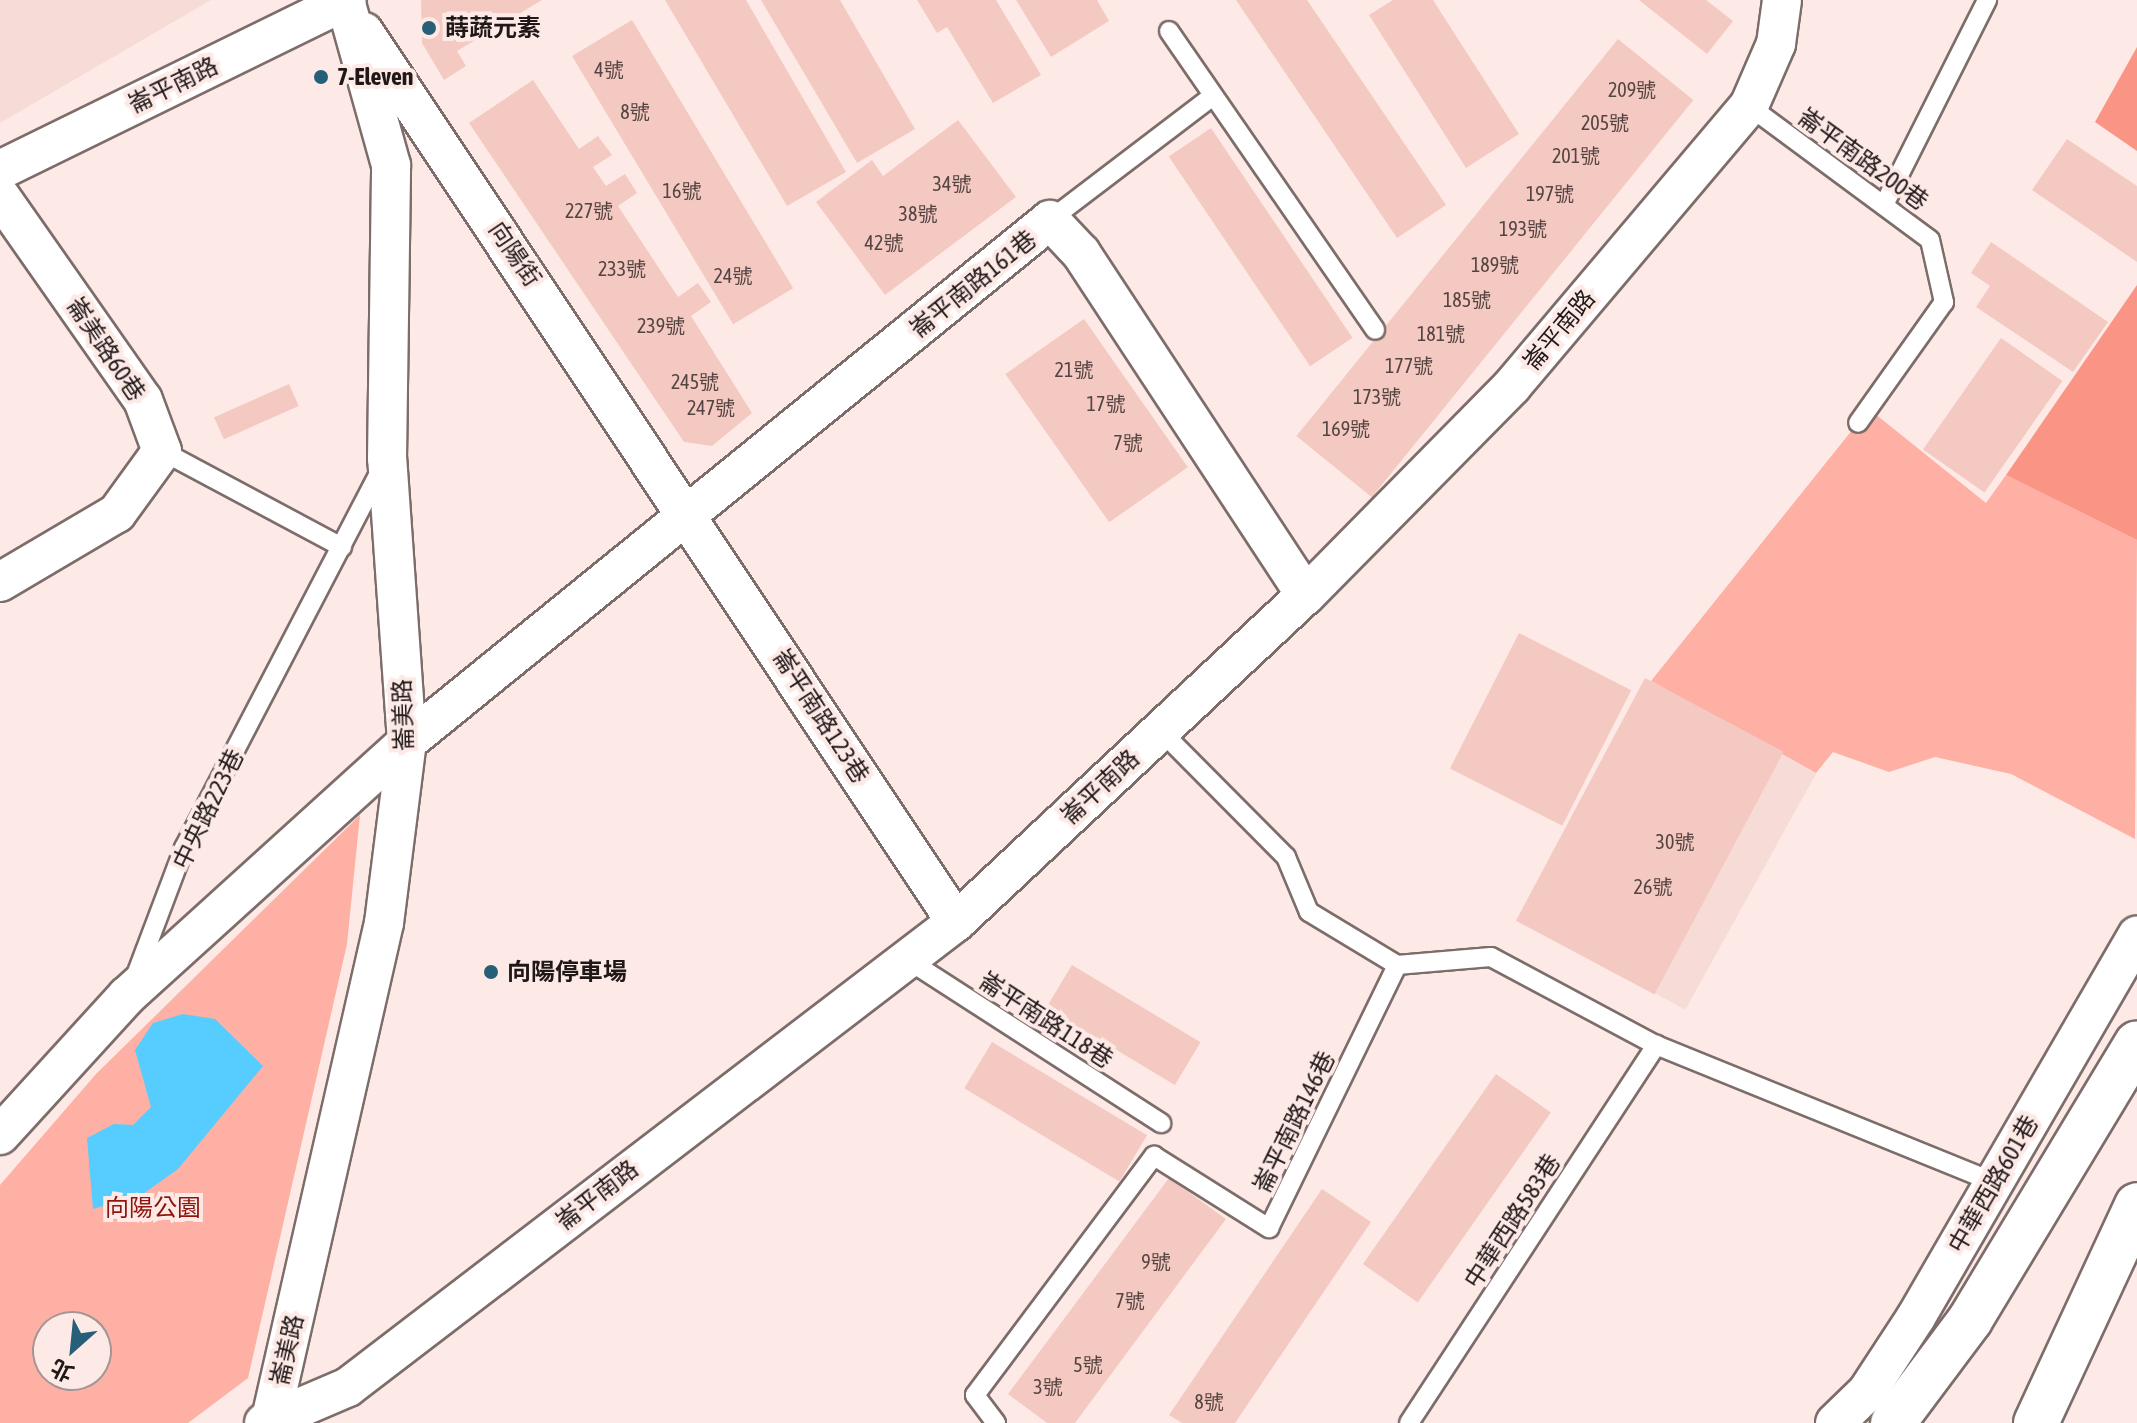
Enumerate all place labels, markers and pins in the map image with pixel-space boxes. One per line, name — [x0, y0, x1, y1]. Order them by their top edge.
place label: 蒔蔬元素 — [445, 14, 541, 42]
marker: 蒔蔬元素 — [420, 19, 438, 37]
place label: 7-Eleven — [337, 63, 413, 91]
marker: 7-Eleven — [312, 68, 330, 86]
place label: 向陽停車場 — [507, 958, 627, 986]
marker: 向陽停車場 — [482, 963, 500, 981]

